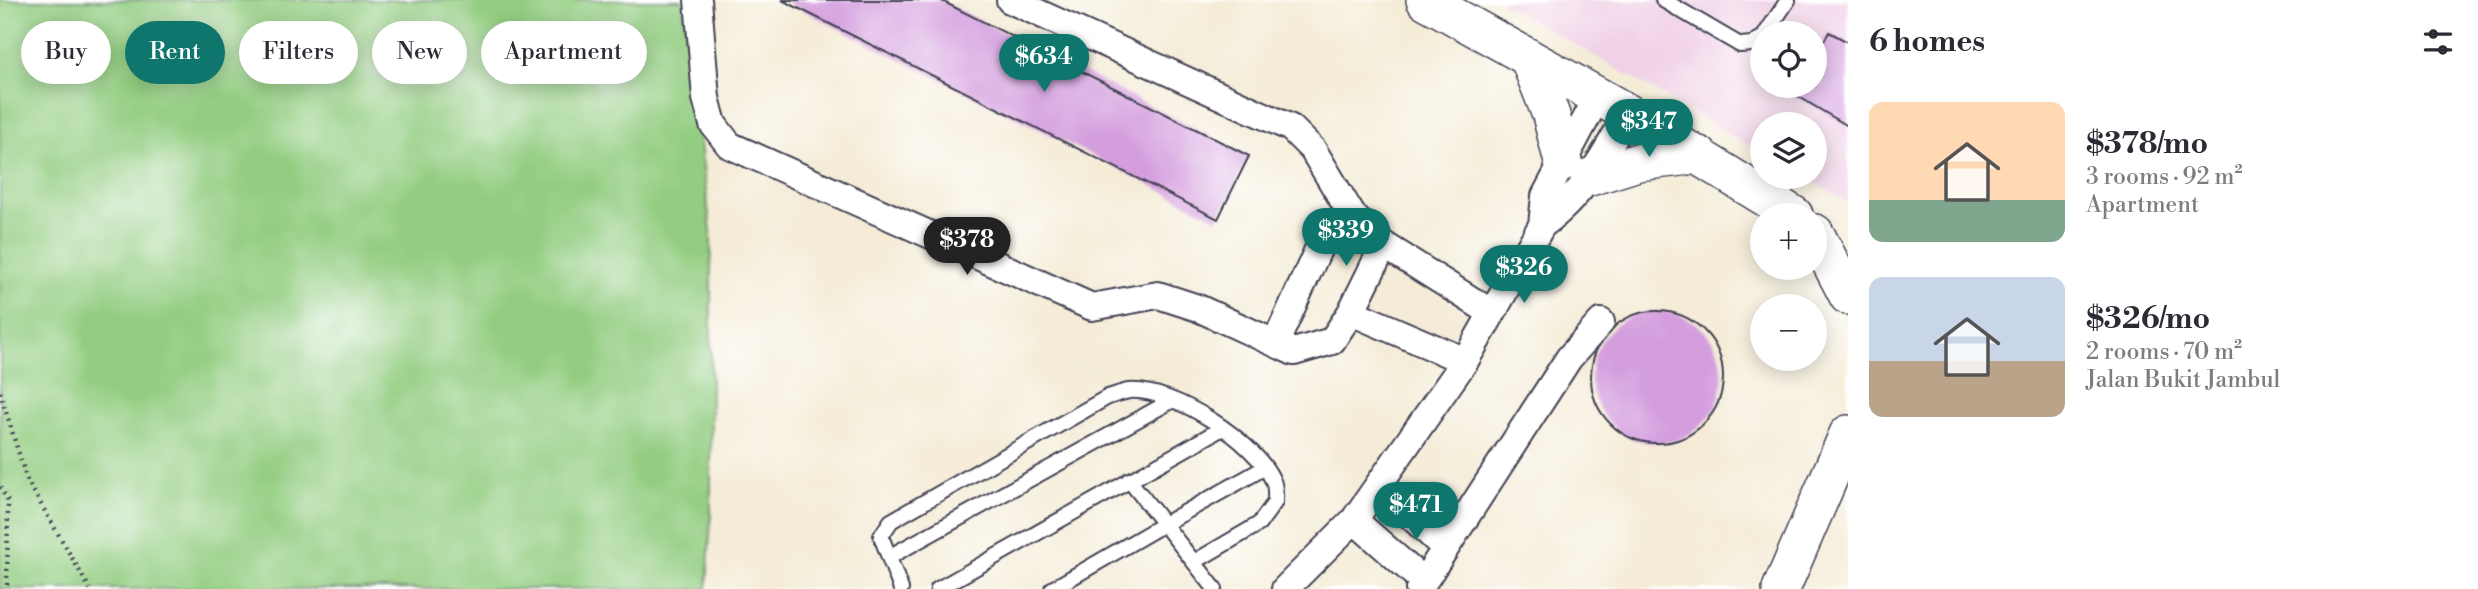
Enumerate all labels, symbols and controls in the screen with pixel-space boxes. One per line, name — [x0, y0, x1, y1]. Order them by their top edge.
chip: Buy — [21, 21, 111, 84]
chip: Rent — [125, 21, 225, 84]
chip: Filters — [239, 21, 358, 84]
chip: New — [372, 21, 467, 84]
chip: Apartment — [481, 21, 647, 84]
map controls — [1750, 21, 1827, 371]
button: locate — [1750, 21, 1827, 98]
text: 6 homes — [1869, 23, 1985, 61]
icon: filters — [2419, 23, 2457, 61]
pin: $634 — [1003, 34, 1085, 94]
text: $634 — [1015, 43, 1073, 71]
pin: $347 — [1608, 100, 1690, 159]
text: $347 — [1621, 108, 1677, 136]
button: layers — [1750, 112, 1827, 189]
text: $378/mo — [2086, 125, 2208, 163]
icon: home — [1925, 130, 2009, 214]
text: 3 rooms · 92 m² — [2086, 163, 2242, 191]
text: Apartment — [2086, 191, 2199, 219]
button: + — [1750, 203, 1827, 280]
pin: $339 — [1305, 208, 1387, 268]
text: $339 — [1318, 217, 1374, 245]
pin: $378 — [926, 218, 1008, 277]
text: $378 — [940, 226, 994, 254]
pin: $326 — [1483, 246, 1565, 305]
text: $326 — [1496, 254, 1552, 282]
button: − — [1750, 294, 1827, 371]
text: $326/mo — [2086, 300, 2210, 338]
icon: home — [1925, 305, 2009, 389]
text: 2 rooms · 70 m² — [2086, 338, 2242, 366]
text: Jalan Bukit Jambul — [2086, 366, 2280, 394]
pin: $471 — [1375, 482, 1457, 542]
text: $471 — [1389, 491, 1443, 519]

